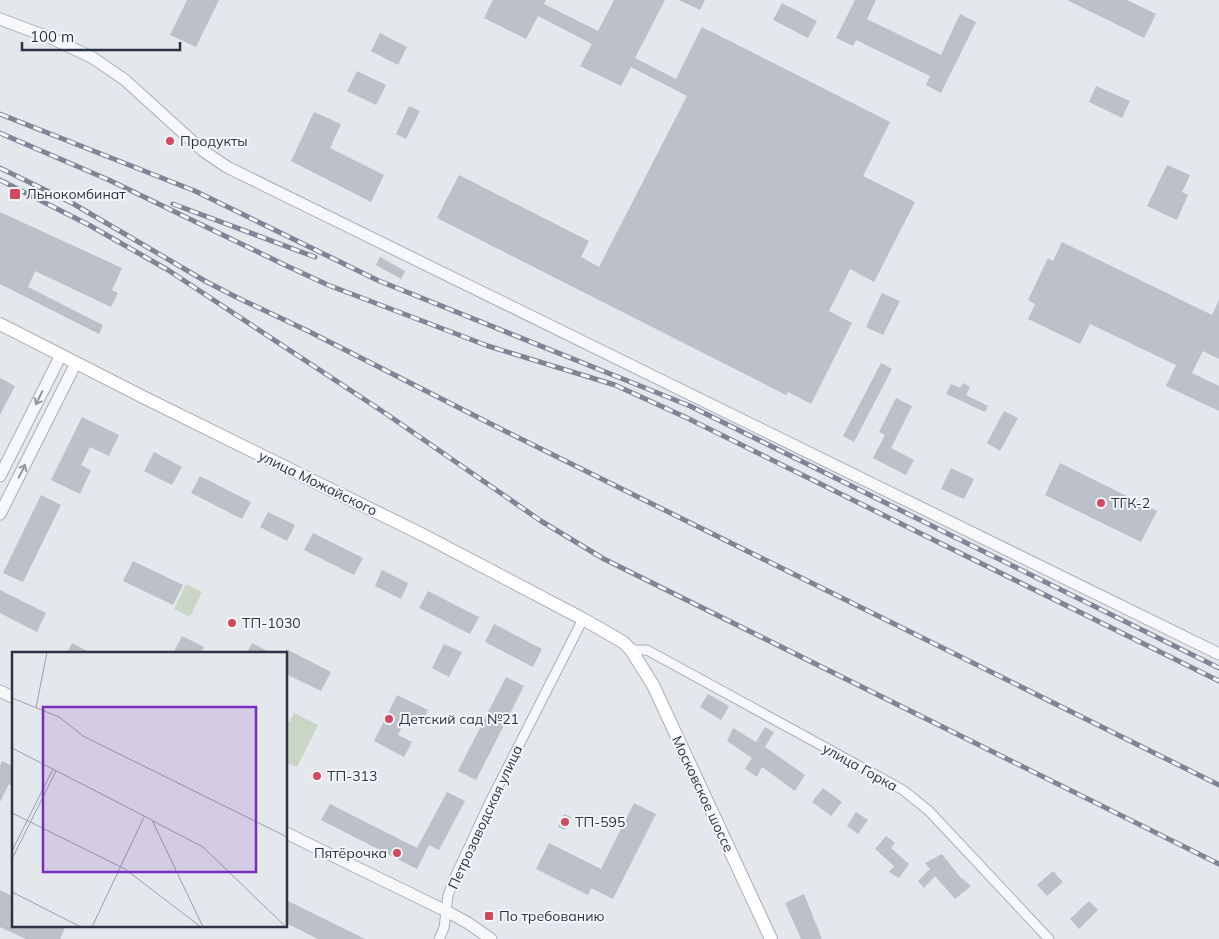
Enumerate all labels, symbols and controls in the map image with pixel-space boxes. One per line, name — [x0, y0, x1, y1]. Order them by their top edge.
scale bar — [22, 20, 180, 52]
text: 100 m — [30, 27, 74, 46]
place label: Продукты — [180, 132, 248, 150]
marker: Продукты — [164, 135, 176, 147]
place label: Льнокомбинат — [26, 185, 126, 203]
marker: Льнокомбинат — [8, 187, 22, 201]
one-way arrow — [34, 391, 44, 406]
street label: улица Можайского — [256, 446, 380, 520]
one-way arrow — [18, 464, 27, 479]
place label: ТГК-2 — [1111, 494, 1150, 512]
marker: ТГК-2 — [1095, 497, 1107, 509]
place label: ТП-1030 — [242, 614, 301, 632]
marker: ТП-1030 — [226, 617, 238, 629]
inset map — [12, 652, 288, 926]
place label: Детский сад №21 — [399, 710, 519, 728]
marker: Детский сад №21 — [383, 713, 395, 725]
street label: Московское шоссе — [668, 733, 738, 855]
street label: улица Горка — [819, 739, 901, 795]
street label: Петрозаводская улица — [444, 742, 526, 892]
place label: ТП-313 — [327, 767, 377, 785]
marker: ТП-313 — [311, 770, 323, 782]
place label: ТП-595 — [575, 813, 625, 831]
marker: ТП-595 — [559, 816, 571, 828]
place label: Пятёрочка — [314, 844, 387, 862]
marker: Пятёрочка — [391, 847, 403, 859]
place label: По требованию — [499, 907, 605, 925]
marker: По требованию — [483, 910, 495, 922]

